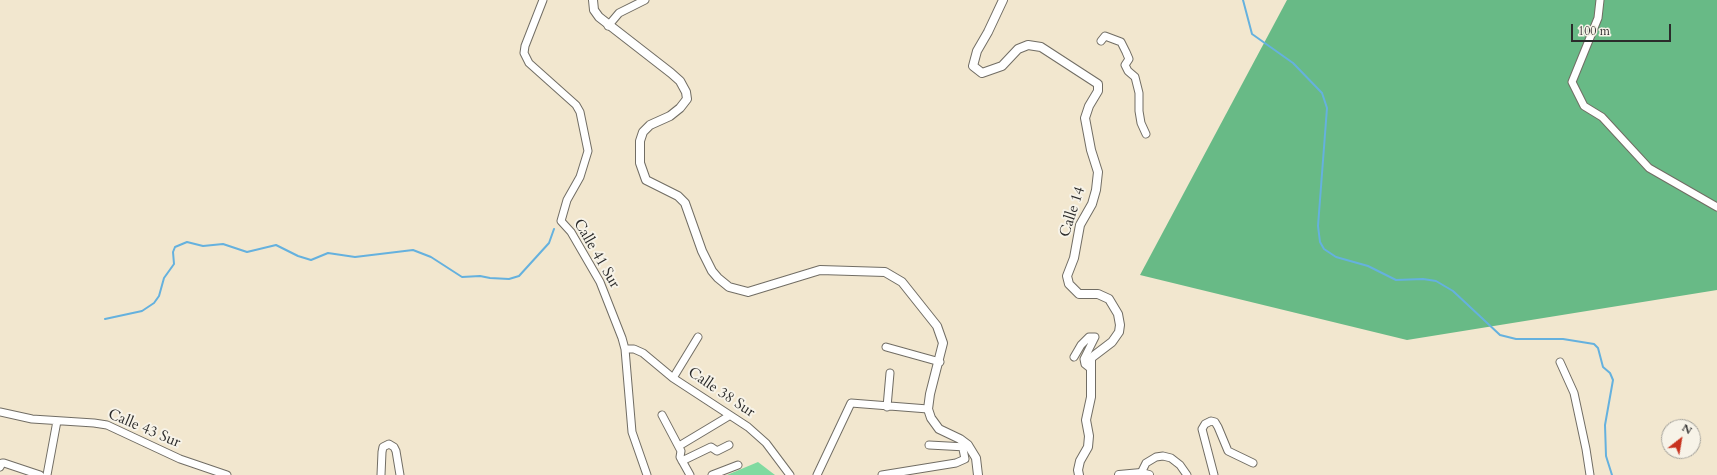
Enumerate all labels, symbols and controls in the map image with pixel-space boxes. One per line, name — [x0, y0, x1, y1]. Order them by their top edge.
scale bar — [1573, 16, 1673, 42]
text: 100 m — [1578, 23, 1610, 39]
street label: Calle 14 — [1056, 185, 1090, 239]
street label: Calle 41 Sur — [569, 216, 623, 292]
street label: Calle 38 Sur — [684, 364, 758, 422]
street label: Calle 43 Sur — [105, 406, 183, 452]
north arrow — [1661, 419, 1701, 459]
text: N — [1679, 420, 1695, 438]

